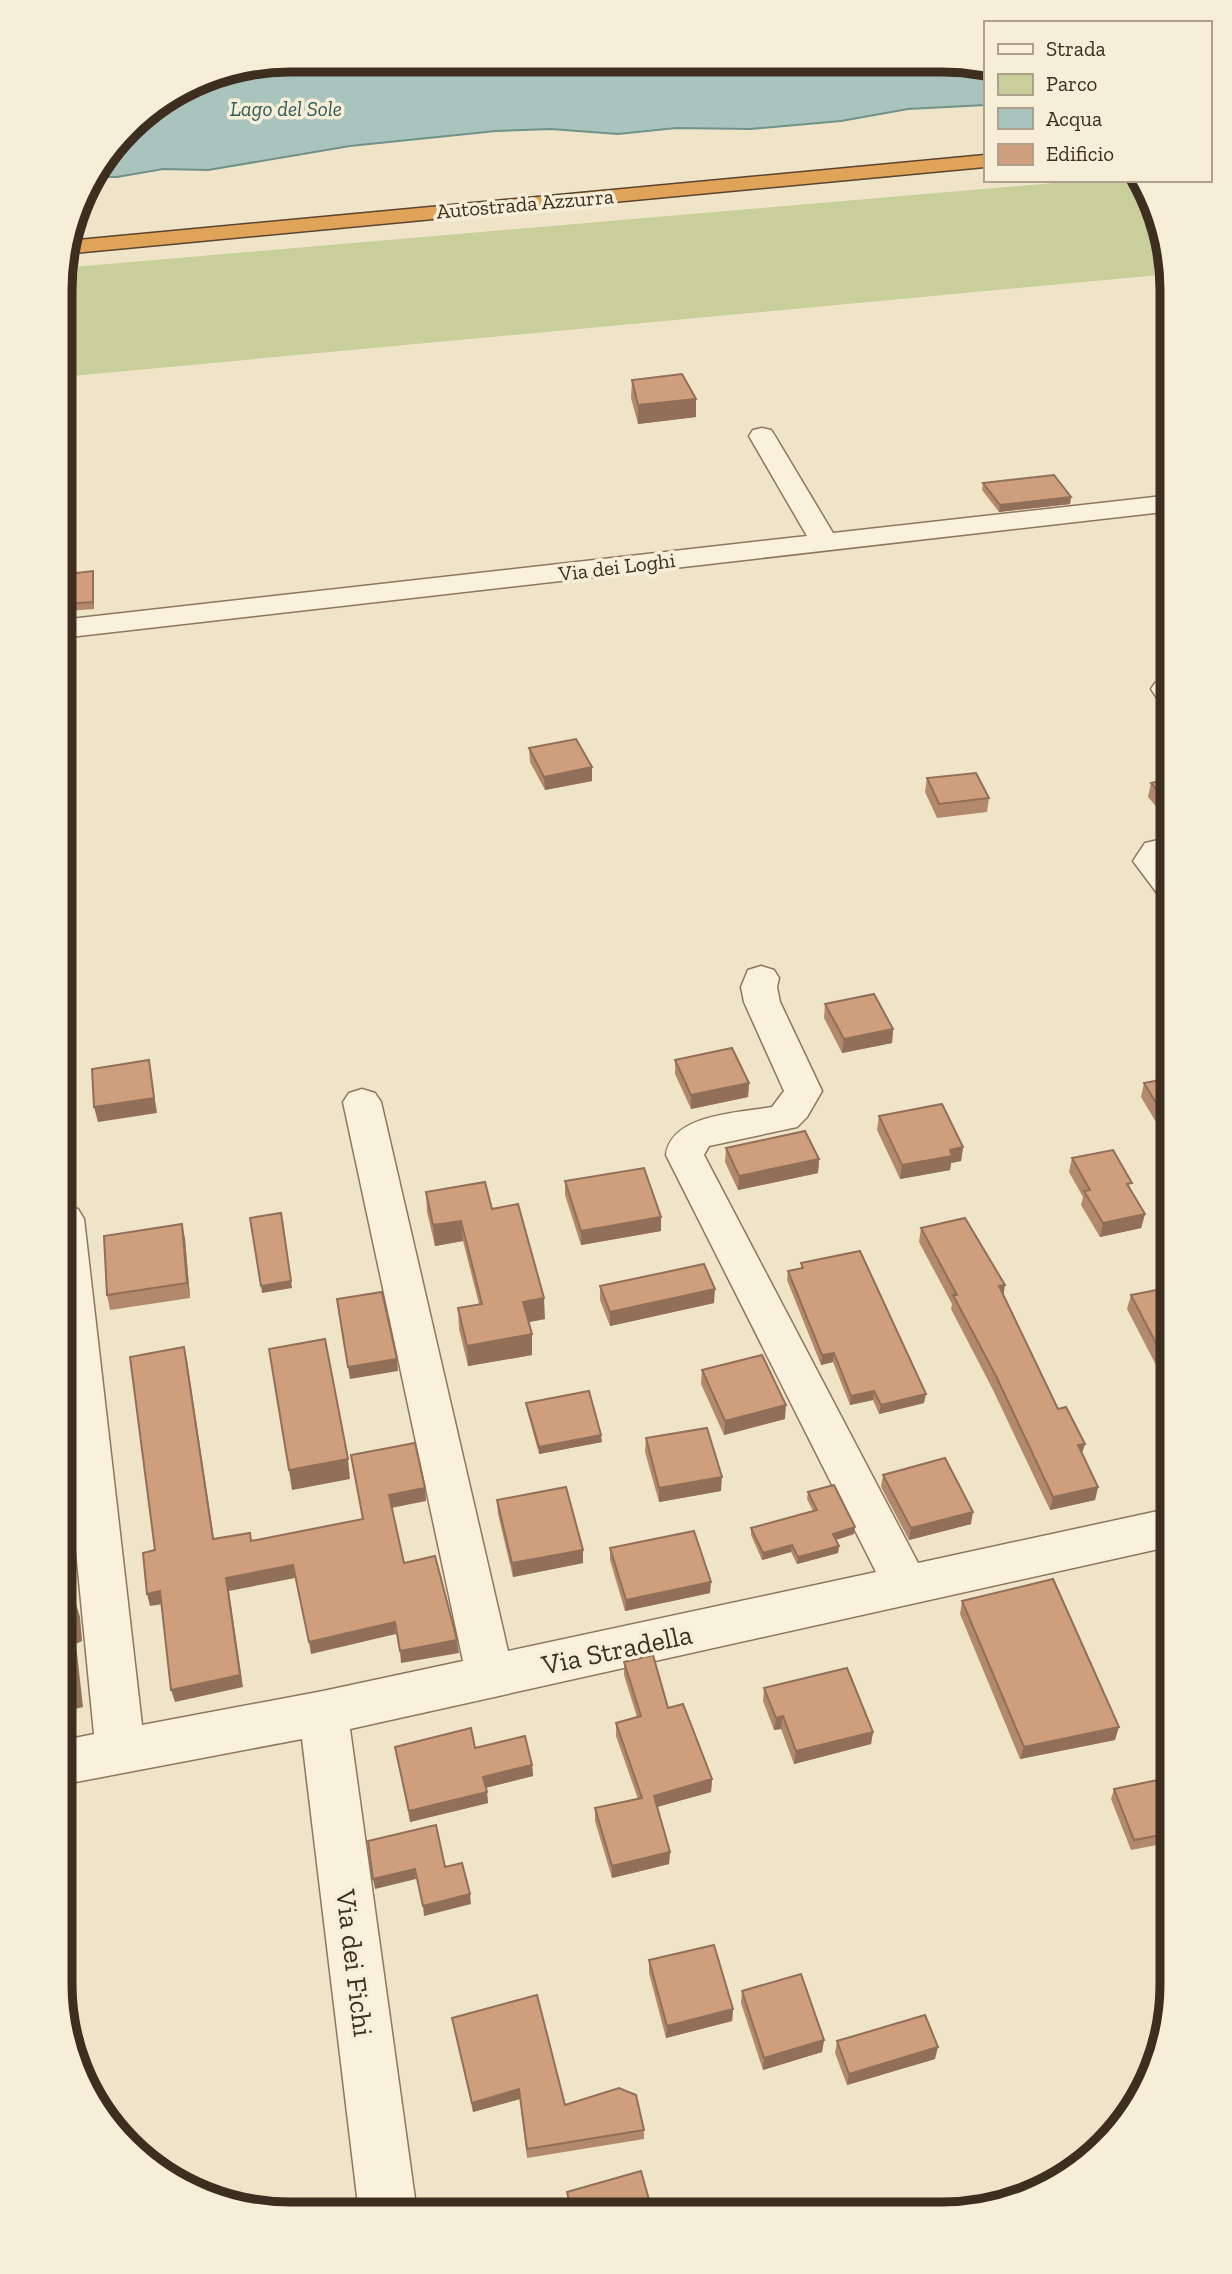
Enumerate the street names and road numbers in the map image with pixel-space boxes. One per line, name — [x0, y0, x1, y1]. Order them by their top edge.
street label: Autostrada Azzurra — [435, 183, 615, 224]
street label: Via dei Loghi — [556, 547, 677, 586]
street label: Via Stradella — [538, 1617, 696, 1682]
street label: Via dei Fichi — [329, 1887, 380, 2039]

